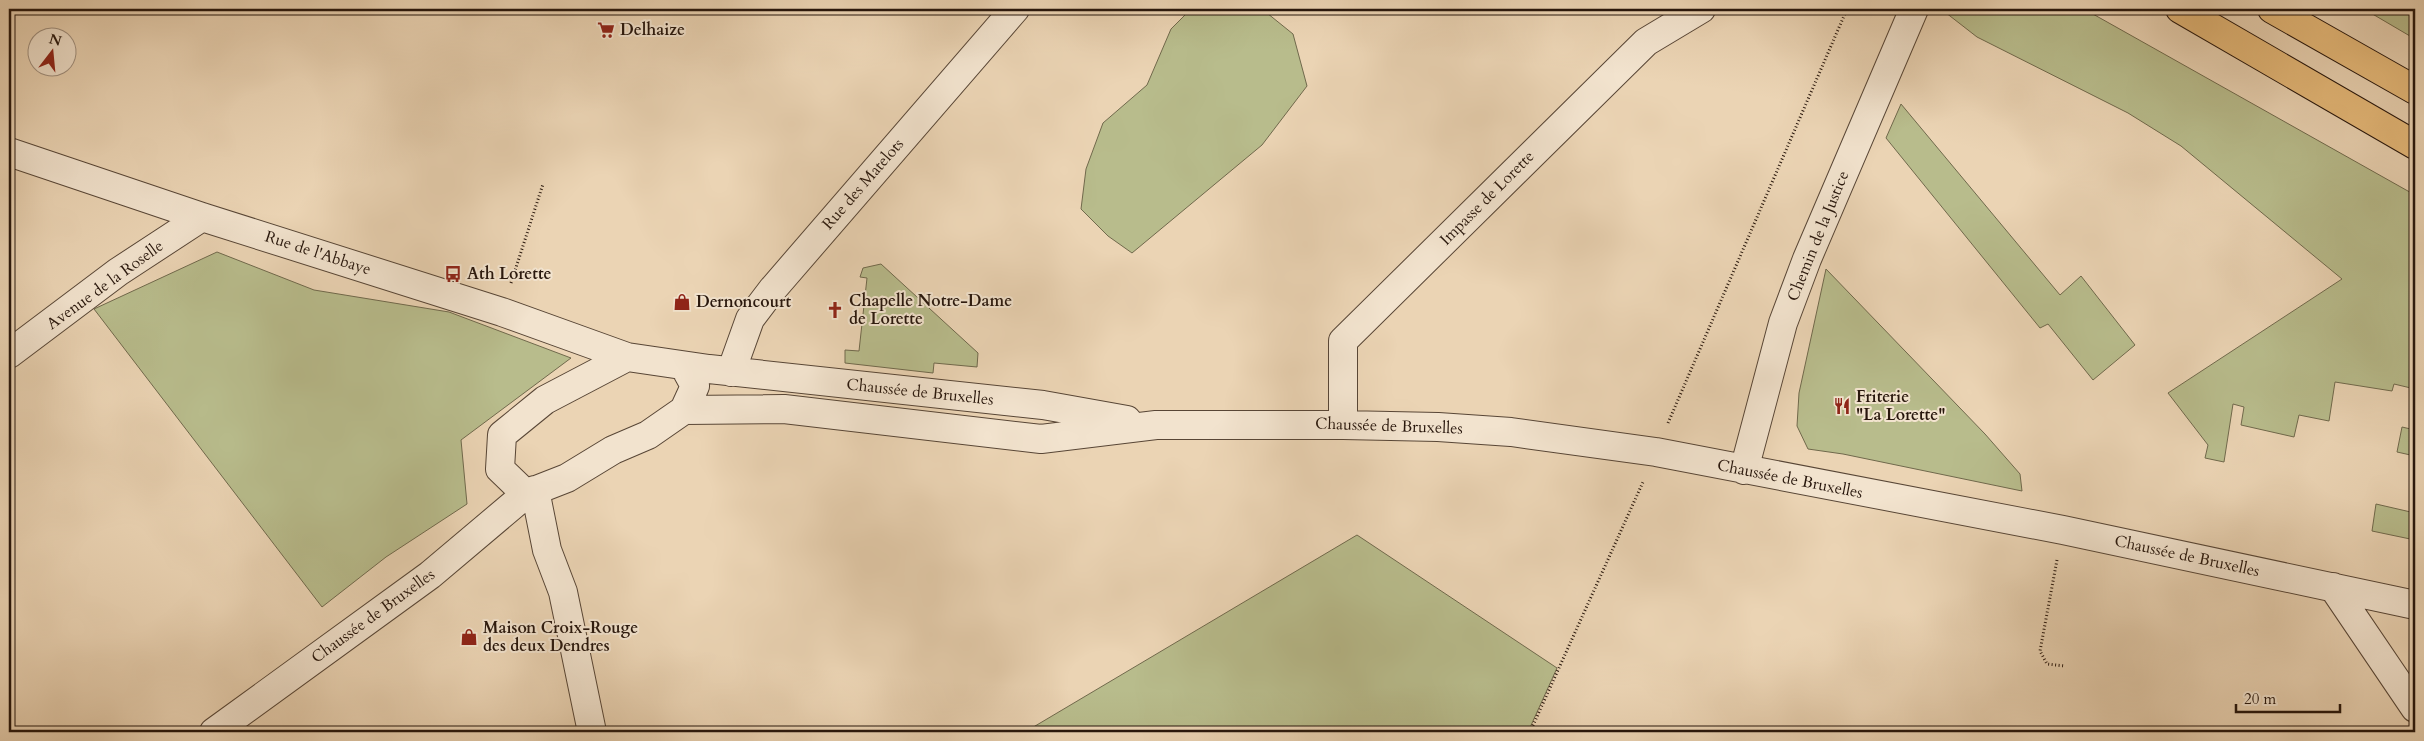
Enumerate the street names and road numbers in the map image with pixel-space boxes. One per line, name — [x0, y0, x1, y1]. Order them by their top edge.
street label: Rue des Matelots — [817, 134, 909, 234]
street label: Impasse de Lorette — [1435, 146, 1539, 250]
street label: Chemin de la Justice — [1782, 168, 1854, 304]
street label: Rue de l'Abbaye — [262, 225, 374, 281]
street label: Avenue de la Roselle — [42, 235, 168, 335]
street label: Chaussée de Bruxelles — [845, 373, 995, 411]
street label: Chaussée de Bruxelles — [1315, 412, 1463, 440]
street label: Chaussée de Bruxelles — [1715, 454, 1865, 504]
street label: Chaussée de Bruxelles — [2112, 530, 2262, 582]
street label: Chaussée de Bruxelles — [307, 564, 439, 668]

